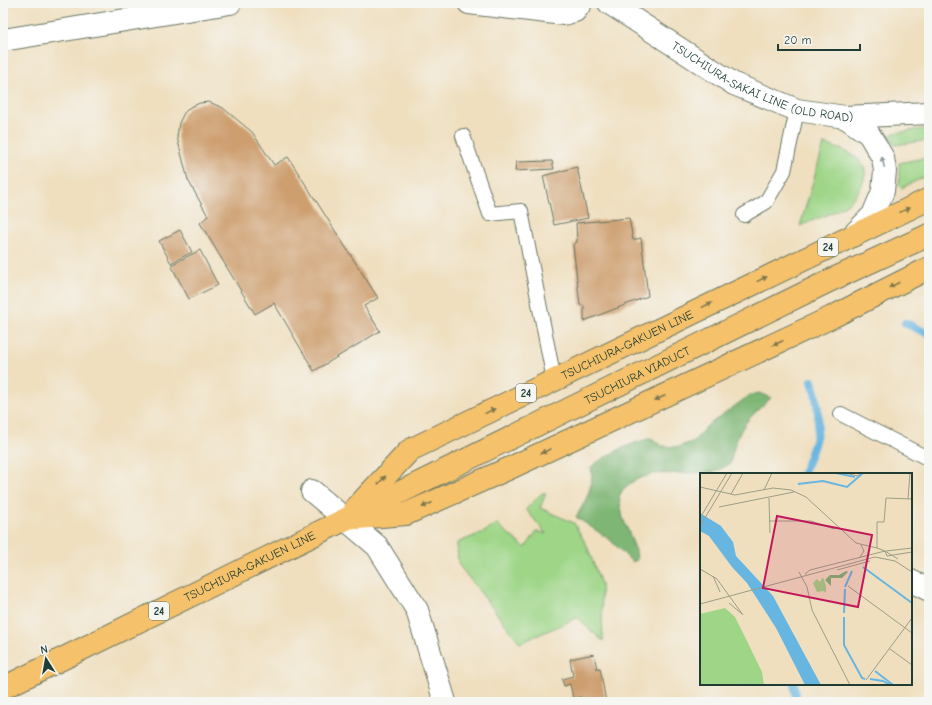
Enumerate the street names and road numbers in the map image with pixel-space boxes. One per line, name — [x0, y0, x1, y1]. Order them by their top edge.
street label: TSUCHIURA-SAKAI LINE (OLD ROAD) — [669, 39, 854, 124]
road number: 24 — [818, 238, 838, 256]
street label: TSUCHIURA-GAKUEN LINE — [559, 307, 695, 383]
street label: TSUCHIURA VIADUCT — [582, 343, 693, 407]
road number: 24 — [516, 384, 536, 402]
street label: TSUCHIURA-GAKUEN LINE — [182, 528, 318, 605]
road number: 24 — [149, 602, 169, 620]

